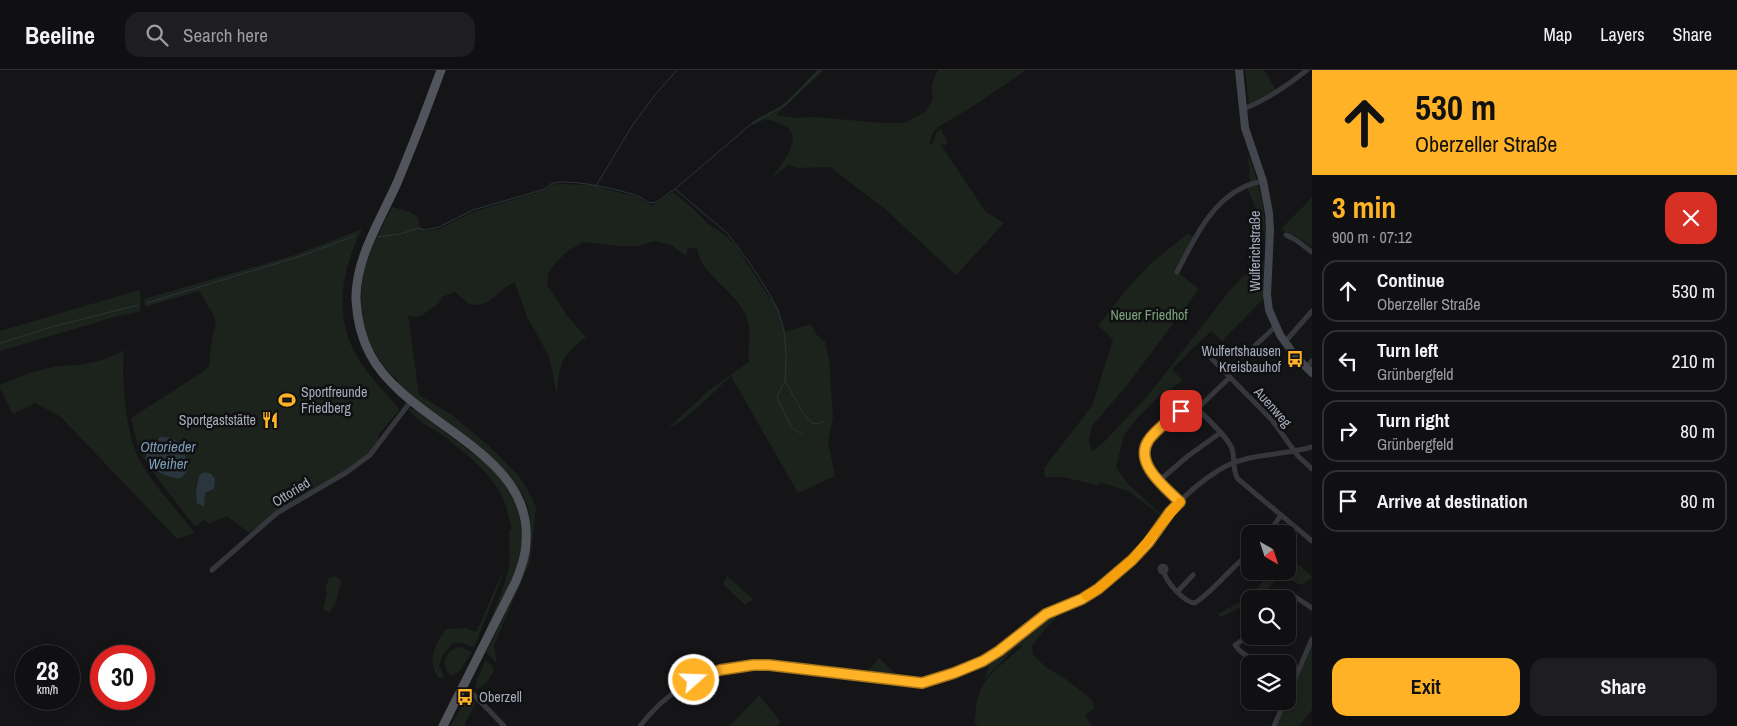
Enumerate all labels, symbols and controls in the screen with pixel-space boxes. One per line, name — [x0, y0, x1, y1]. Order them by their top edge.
search box — [125, 12, 475, 57]
text: Beeline — [25, 19, 95, 51]
icon: search — [143, 21, 171, 49]
text: Search here — [183, 22, 268, 48]
text: Map — [1544, 22, 1572, 47]
text: Layers — [1600, 22, 1645, 47]
text: Share — [1673, 22, 1712, 47]
text: 530 m — [1415, 84, 1496, 131]
icon: ahead — [1332, 90, 1397, 155]
text: Oberzeller Straße — [1415, 129, 1557, 159]
text: 3 min — [1332, 187, 1396, 227]
button: close — [1665, 192, 1717, 244]
street label: Wulferichstraße — [1246, 211, 1264, 291]
text: 900 m · 07:12 — [1332, 226, 1412, 248]
text: Continue — [1377, 267, 1445, 293]
icon: ahead — [1334, 277, 1362, 305]
text: 530 m — [1672, 278, 1715, 304]
text: Oberzeller Straße — [1377, 293, 1481, 315]
park label: Neuer Friedhof — [1110, 306, 1188, 324]
text: Turn left — [1377, 337, 1438, 363]
place label: Wulfertshausen Kreisbauhof — [1201, 342, 1282, 376]
icon: left — [1334, 347, 1362, 375]
text: 210 m — [1672, 348, 1715, 374]
bus stop icon: Wulfertshausen Kreisbauhof — [1285, 349, 1305, 369]
text: Grünbergfeld — [1377, 363, 1454, 385]
street label: Auenweg — [1250, 382, 1296, 431]
place label: Sportfreunde Friedberg — [301, 383, 367, 417]
sports icon: Sportfreunde Friedberg — [277, 390, 297, 410]
pin — [1160, 390, 1202, 432]
icon: arrive — [1167, 397, 1195, 425]
text: Turn right — [1377, 407, 1449, 433]
restaurant icon: Sportgaststätte — [260, 410, 280, 430]
place label: Sportgaststätte — [179, 411, 256, 429]
icon: right — [1334, 417, 1362, 445]
text: 80 m — [1680, 418, 1715, 444]
text: Grünbergfeld — [1377, 433, 1454, 455]
water label: Ottorieder Weiher — [140, 436, 197, 474]
street label: Ottoried — [269, 473, 313, 511]
icon: arrive — [1334, 487, 1362, 515]
text: Arrive at destination — [1377, 488, 1528, 514]
text: 80 m — [1680, 488, 1715, 514]
north arrow — [1241, 525, 1296, 580]
map controls — [1241, 525, 1296, 710]
button: search — [1241, 590, 1296, 645]
speed limit sign: 30 — [90, 645, 155, 710]
position arrow — [667, 653, 719, 705]
text: 28 — [36, 654, 59, 688]
button: layers — [1241, 655, 1296, 710]
button: Exit — [1332, 658, 1520, 716]
button: Share — [1530, 658, 1717, 716]
text: km/h — [37, 682, 58, 698]
bus stop icon: Oberzell — [455, 687, 475, 707]
place label: Oberzell — [479, 688, 522, 706]

